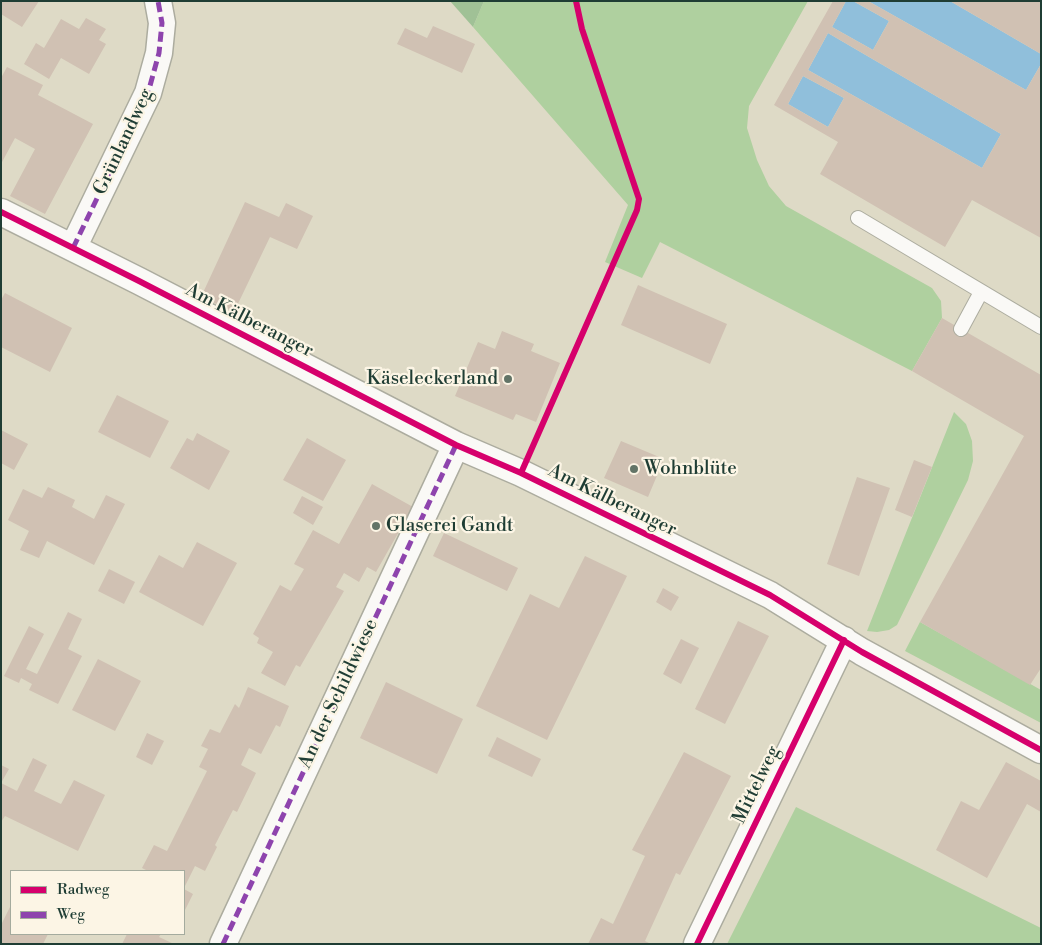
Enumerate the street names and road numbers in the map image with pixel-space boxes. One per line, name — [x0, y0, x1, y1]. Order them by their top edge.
street label: Grünlandweg — [89, 85, 159, 199]
street label: Am Kälberanger — [181, 279, 317, 363]
street label: Am Kälberanger — [544, 460, 680, 542]
street label: An der Schildwiese — [294, 616, 384, 772]
street label: Mittelweg — [728, 742, 786, 828]

